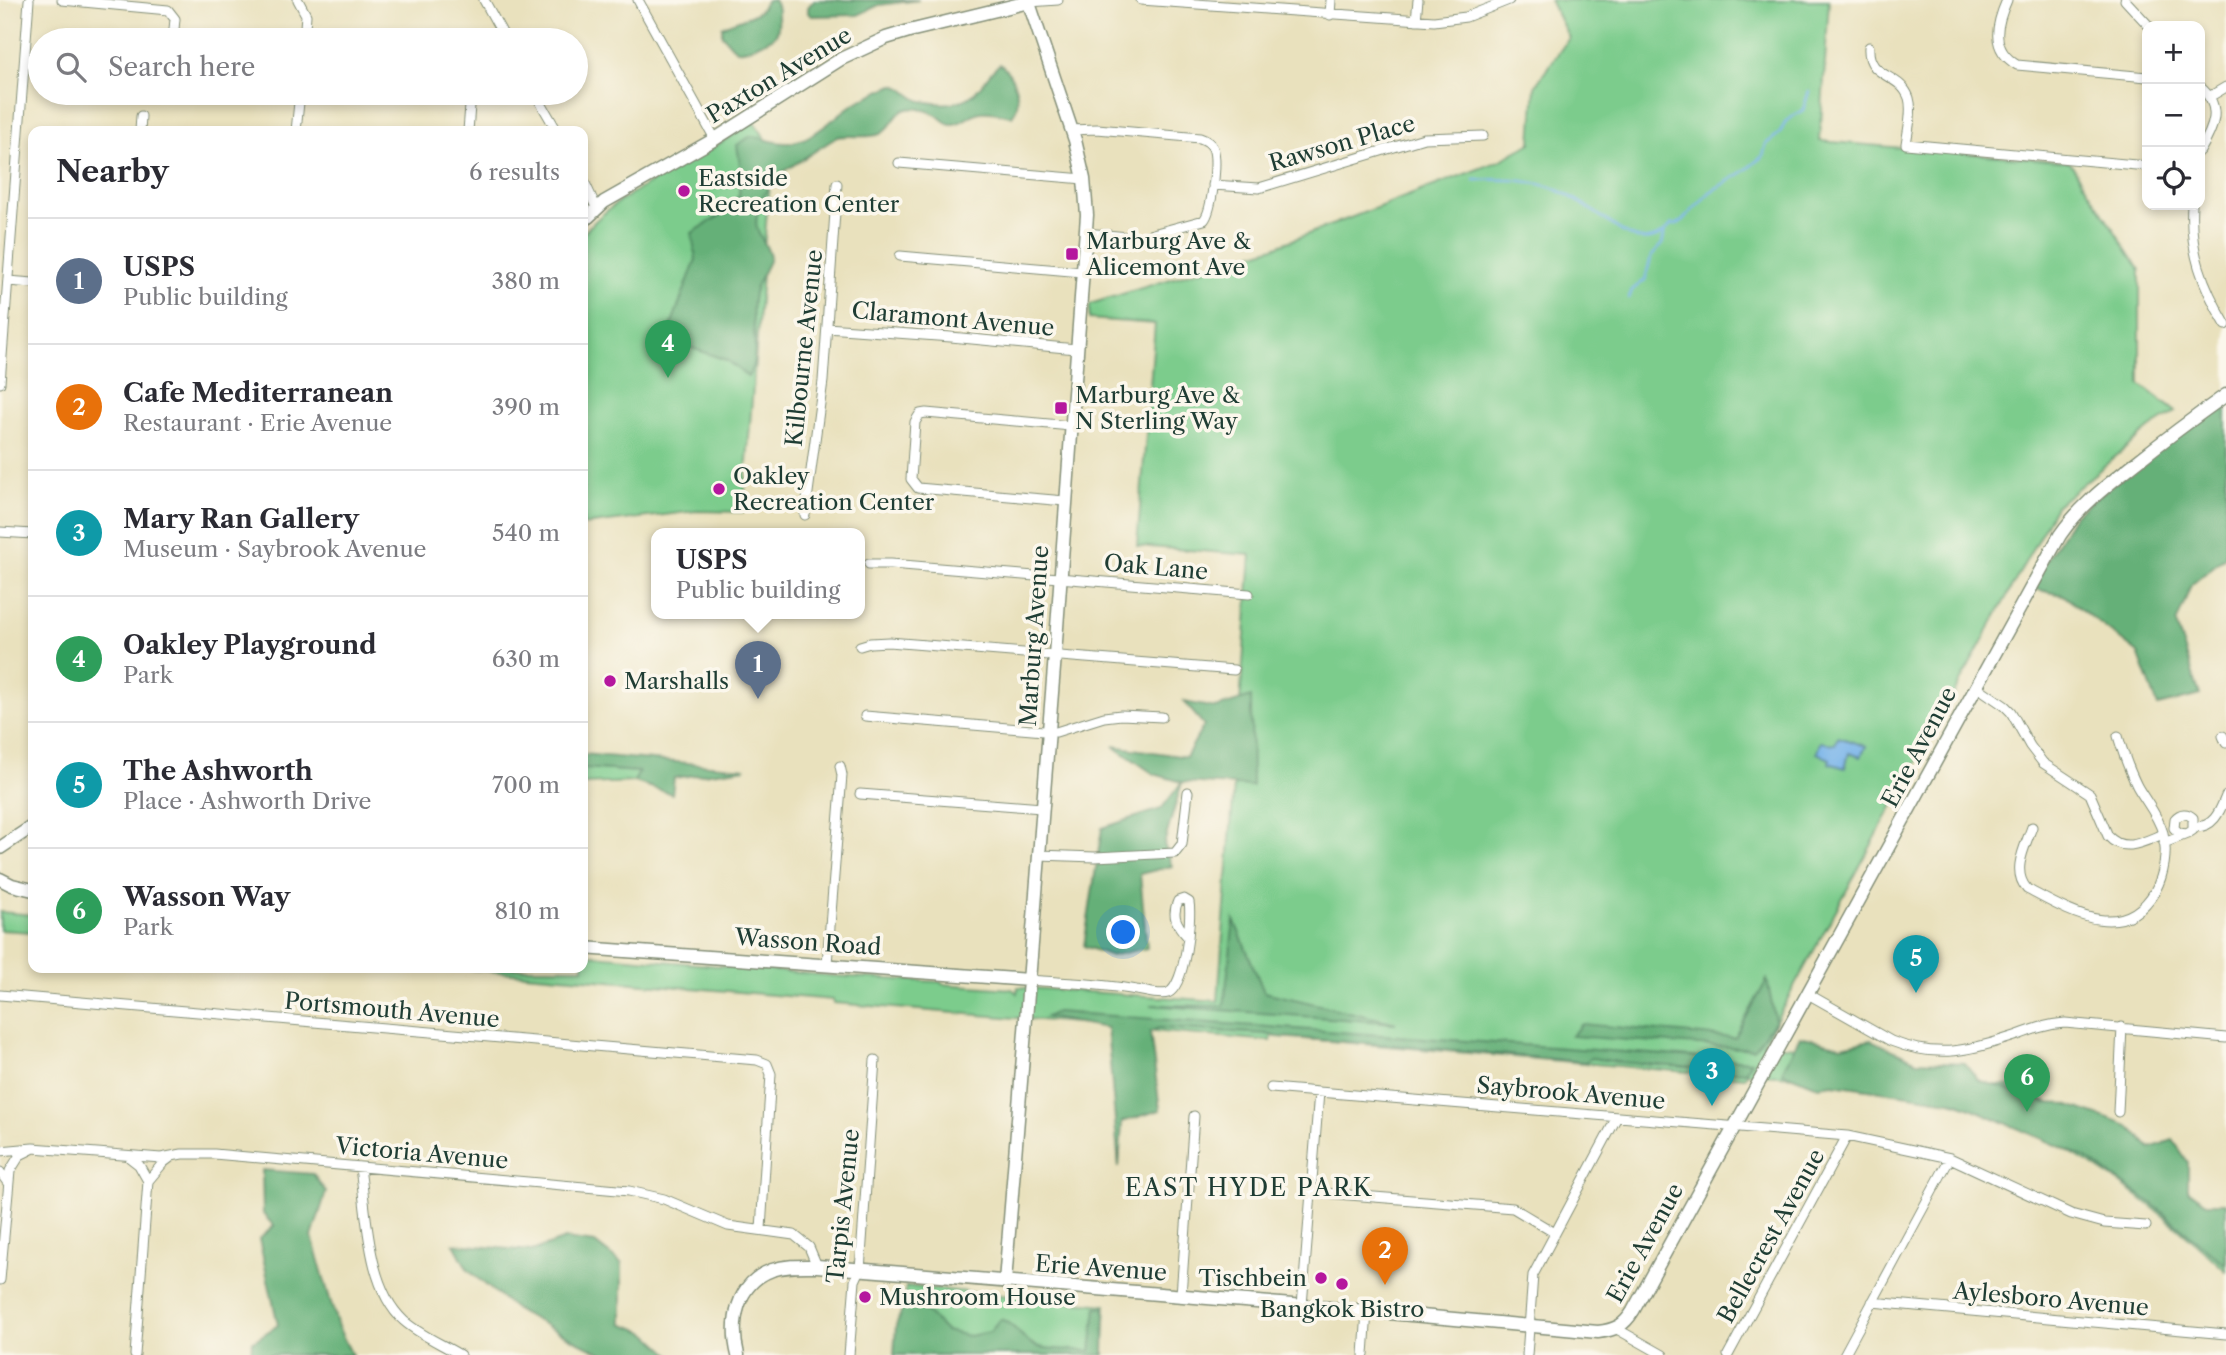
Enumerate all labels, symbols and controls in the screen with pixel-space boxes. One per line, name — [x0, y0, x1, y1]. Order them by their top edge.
street label: Paxton Avenue — [702, 21, 856, 129]
map controls — [2142, 21, 2205, 210]
button: + — [2142, 21, 2205, 84]
search box — [28, 28, 588, 105]
icon: search — [52, 48, 90, 86]
text: Search here — [108, 51, 255, 83]
button: − — [2142, 84, 2205, 147]
street label: Rawson Place — [1266, 109, 1418, 177]
button: locate — [2142, 147, 2205, 210]
text: Nearby — [56, 153, 169, 190]
text: 6 results — [469, 158, 560, 186]
place label: Eastside Recreation Center — [698, 164, 900, 218]
marker: Eastside Recreation Center — [676, 183, 692, 199]
place label: Marburg Ave & Alicemont Ave — [1085, 227, 1251, 281]
marker: Marburg Ave & Alicemont Ave — [1064, 246, 1080, 262]
street label: Kilbourne Avenue — [780, 248, 828, 448]
text: USPS — [123, 251, 195, 283]
text: 1 — [74, 267, 84, 295]
text: 380 m — [492, 267, 560, 295]
text: Public building — [123, 283, 288, 311]
street label: Claramont Avenue — [850, 296, 1056, 342]
pin: 4 — [645, 320, 691, 378]
text: Cafe Mediterranean — [123, 377, 393, 409]
place label: Marburg Ave & N Sterling Way — [1075, 381, 1240, 435]
text: 2 — [72, 393, 86, 421]
text: 390 m — [492, 393, 560, 421]
marker: Marburg Ave & N Sterling Way — [1053, 400, 1069, 416]
text: Restaurant · Erie Avenue — [123, 409, 392, 437]
place label: Oakley Recreation Center — [733, 462, 935, 516]
marker: Oakley Recreation Center — [711, 481, 727, 497]
text: Mary Ran Gallery — [123, 503, 359, 535]
text: 3 — [73, 519, 86, 547]
text: 540 m — [492, 519, 560, 547]
popup — [651, 528, 865, 619]
text: Museum · Saybrook Avenue — [123, 535, 426, 563]
text: USPS — [676, 544, 748, 576]
street label: Marburg Avenue — [1014, 544, 1054, 728]
street label: Oak Lane — [1103, 548, 1209, 586]
text: Public building — [676, 576, 840, 604]
text: Oakley Playground — [123, 629, 377, 661]
pin: 1 — [735, 641, 781, 699]
text: 4 — [72, 645, 86, 673]
text: 630 m — [492, 645, 560, 673]
text: Park — [123, 661, 173, 689]
place label: Marshalls — [624, 667, 729, 695]
marker: Marshalls — [602, 673, 618, 689]
street label: Erie Avenue — [1876, 682, 1962, 812]
text: The Ashworth — [123, 755, 313, 787]
text: 5 — [73, 771, 85, 799]
text: 700 m — [492, 771, 560, 799]
text: Place · Ashworth Drive — [123, 787, 371, 815]
text: Wasson Way — [123, 881, 290, 913]
text: 6 — [72, 897, 86, 925]
text: 810 m — [495, 897, 560, 925]
text: Park — [123, 913, 173, 941]
your location — [1106, 915, 1140, 949]
street label: Wasson Road — [733, 923, 882, 961]
pin: 5 — [1893, 935, 1939, 993]
street label: Portsmouth Avenue — [283, 987, 501, 1033]
pin: 3 — [1689, 1048, 1735, 1106]
pin: 6 — [2004, 1054, 2050, 1112]
street label: Saybrook Avenue — [1476, 1071, 1666, 1115]
street label: Tarpis Avenue — [821, 1127, 865, 1285]
street label: Victoria Avenue — [333, 1131, 510, 1175]
street label: Bellecrest Avenue — [1712, 1144, 1830, 1328]
district label: EAST HYDE PARK — [1125, 1173, 1373, 1202]
street label: Erie Avenue — [1601, 1178, 1689, 1308]
pin: 2 — [1362, 1227, 1408, 1285]
street label: Erie Avenue — [1034, 1249, 1168, 1287]
place label: Tischbein — [1198, 1264, 1307, 1292]
marker: Tischbein — [1313, 1270, 1329, 1286]
marker: Bangkok Bistro — [1334, 1276, 1350, 1292]
street label: Aylesboro Avenue — [1951, 1276, 2150, 1322]
place label: Mushroom House — [879, 1283, 1076, 1311]
marker: Mushroom House — [857, 1289, 873, 1305]
place label: Bangkok Bistro — [1260, 1295, 1424, 1323]

